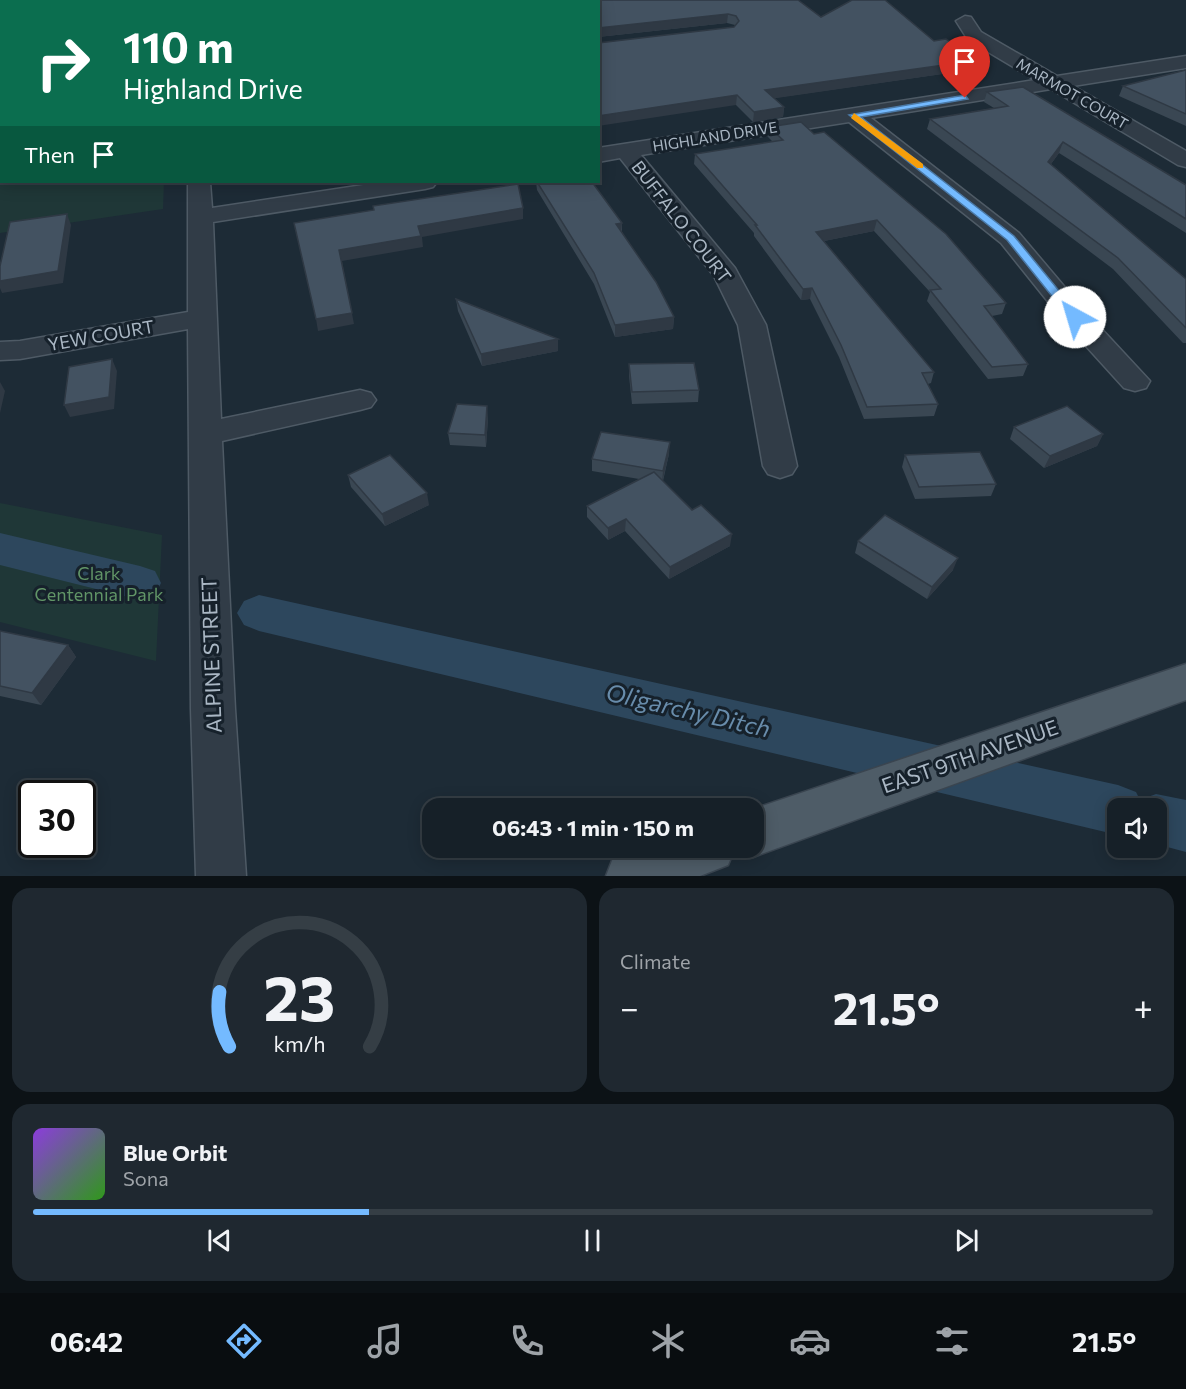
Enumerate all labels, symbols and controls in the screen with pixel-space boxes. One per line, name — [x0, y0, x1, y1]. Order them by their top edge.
text: 110 m — [123, 20, 234, 72]
icon: right — [24, 24, 102, 102]
pin — [939, 36, 990, 98]
icon: arrive — [948, 45, 981, 78]
street label: MARMOT COURT — [1013, 54, 1132, 133]
text: Highland Drive — [123, 72, 303, 105]
street label: HIGHLAND DRIVE — [651, 117, 779, 155]
icon: arrive — [87, 138, 120, 171]
text: Then — [24, 141, 75, 168]
street label: BUFFALO COURT — [627, 156, 736, 287]
position arrow — [1043, 285, 1107, 349]
street label: YEW COURT — [46, 315, 156, 355]
park label: Clark Centennial Park — [34, 562, 164, 605]
street label: ALPINE STREET — [195, 577, 226, 733]
water label: Oligarchy Ditch — [603, 677, 773, 743]
street label: EAST 9TH AVENUE — [878, 714, 1061, 798]
speed limit sign: 30 — [18, 780, 96, 858]
map controls — [1107, 798, 1167, 858]
button: sound — [1107, 798, 1167, 858]
text: 06:43 · 1 min · 150 m — [492, 814, 694, 841]
text: Climate — [620, 949, 690, 973]
text: 23 — [264, 958, 335, 1034]
text: 21.5° — [833, 979, 940, 1034]
text: − — [620, 986, 639, 1027]
text: + — [1134, 986, 1153, 1027]
text: km/h — [273, 1030, 326, 1056]
text: Blue Orbit — [123, 1139, 227, 1166]
text: Sona — [123, 1166, 169, 1190]
icon: previous — [203, 1224, 236, 1257]
icon: pause — [576, 1224, 609, 1257]
icon: next — [950, 1224, 983, 1257]
icon: directions — [223, 1320, 265, 1362]
icon: music — [364, 1320, 406, 1362]
icon: phone — [506, 1320, 548, 1362]
icon: climate — [647, 1320, 689, 1362]
icon: car — [789, 1320, 831, 1362]
icon: filters — [931, 1320, 973, 1362]
text: 06:42 — [50, 1325, 123, 1358]
text: 21.5° — [1072, 1325, 1136, 1358]

